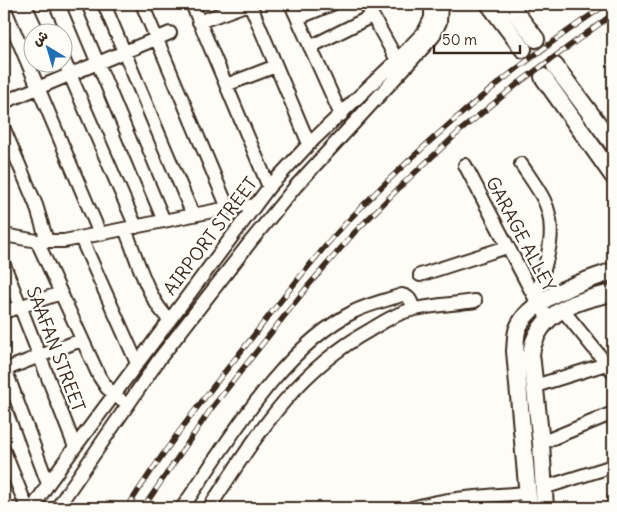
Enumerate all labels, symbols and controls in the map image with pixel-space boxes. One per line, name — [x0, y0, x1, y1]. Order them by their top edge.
north arrow — [22, 22, 72, 72]
scale bar — [434, 22, 521, 54]
text: ش — [28, 26, 52, 50]
text: 50 m — [442, 30, 477, 49]
street label: AIRPORT STREET — [158, 172, 262, 300]
street label: GARAGE ALLEY — [481, 172, 561, 296]
street label: SAAFAN STREET — [22, 283, 90, 415]

